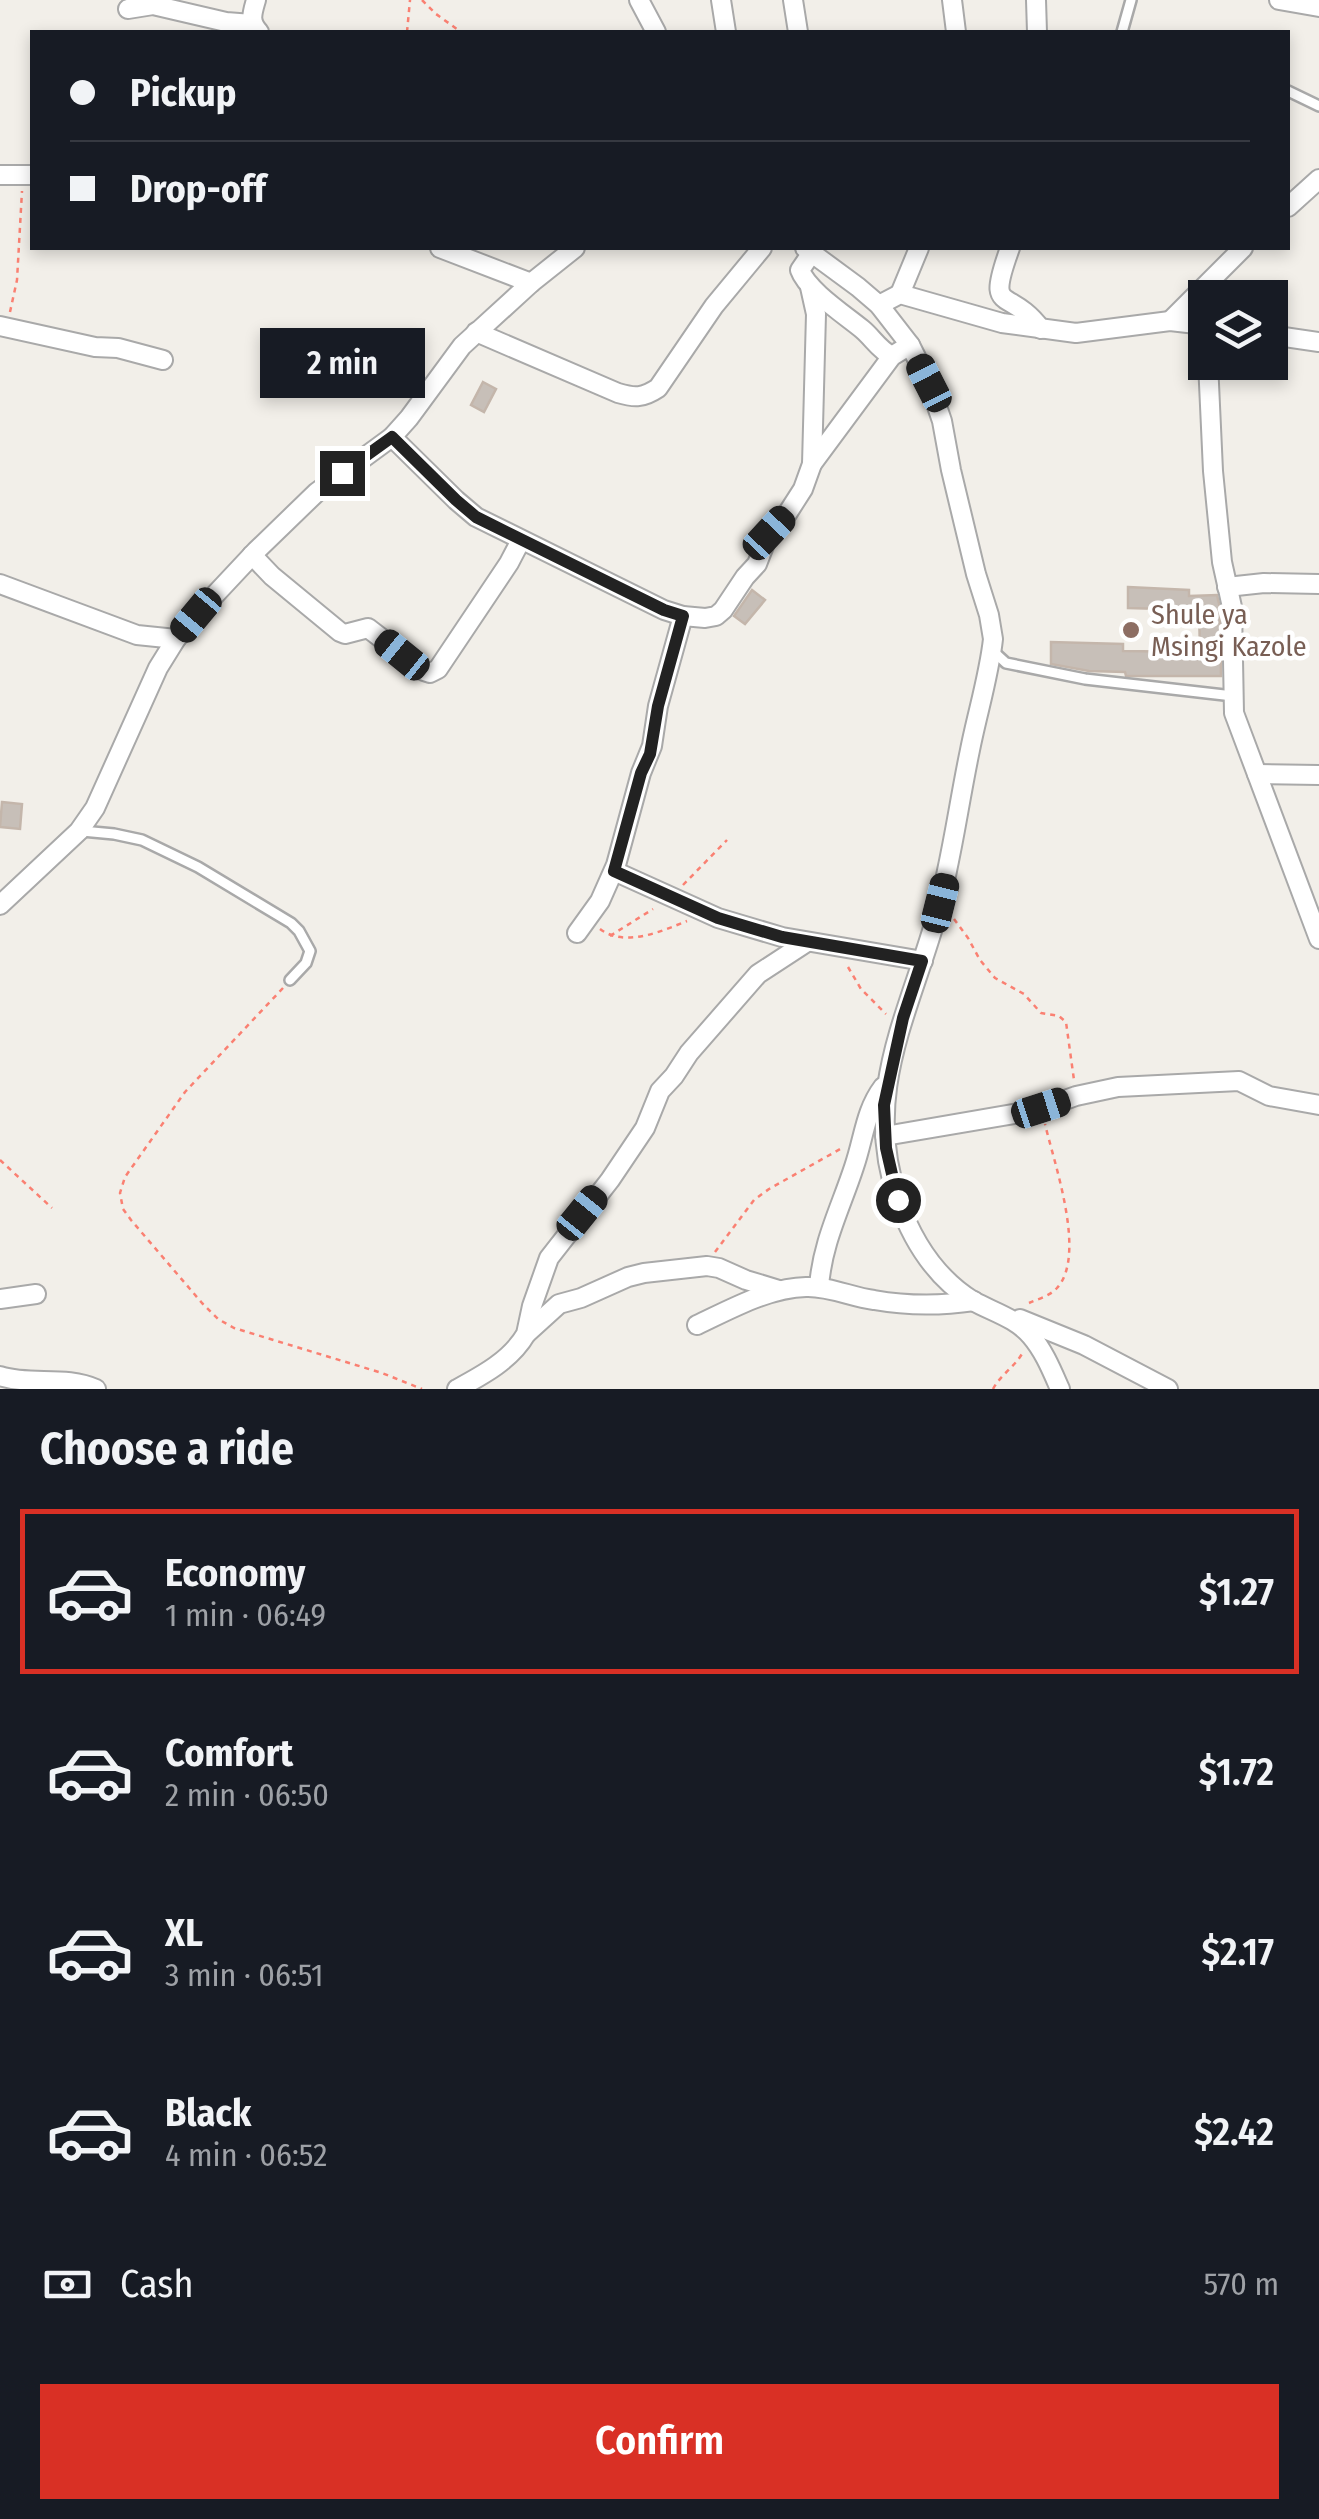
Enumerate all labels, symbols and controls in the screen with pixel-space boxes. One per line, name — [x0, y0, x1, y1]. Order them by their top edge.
text: Pickup — [130, 70, 236, 116]
text: Drop-off — [130, 166, 266, 212]
map controls — [1188, 280, 1288, 380]
button: layers — [1188, 280, 1288, 380]
callout: 2 min — [260, 328, 424, 398]
text: 2 min — [307, 344, 378, 382]
car — [902, 349, 956, 417]
route end — [320, 451, 365, 496]
car — [738, 501, 800, 565]
car — [165, 582, 227, 648]
place label: Shule ya Msingi Kazole — [1151, 598, 1307, 663]
marker: Shule ya Msingi Kazole — [1120, 619, 1142, 641]
car — [369, 624, 435, 686]
car — [918, 870, 962, 936]
car — [1008, 1084, 1074, 1132]
route start — [876, 1178, 921, 1223]
car — [551, 1180, 613, 1246]
text: Choose a ride — [40, 1422, 294, 1476]
icon: car — [45, 1547, 135, 1637]
text: Economy — [165, 1550, 305, 1596]
text: $1.27 — [1199, 1569, 1274, 1615]
text: 1 min · 06:49 — [165, 1596, 326, 1634]
icon: car — [45, 1727, 135, 1817]
text: Comfort — [165, 1730, 293, 1776]
text: $1.72 — [1199, 1749, 1274, 1795]
text: 2 min · 06:50 — [165, 1776, 329, 1814]
icon: car — [45, 1907, 135, 1997]
text: XL — [165, 1910, 203, 1956]
text: $2.17 — [1202, 1929, 1274, 1975]
text: 3 min · 06:51 — [165, 1956, 323, 1994]
icon: car — [45, 2087, 135, 2177]
text: Black — [165, 2090, 251, 2136]
text: $2.42 — [1194, 2109, 1274, 2155]
text: 4 min · 06:52 — [165, 2136, 327, 2174]
icon: cash — [40, 2257, 95, 2312]
text: Cash — [120, 2261, 194, 2307]
text: 570 m — [1204, 2265, 1279, 2303]
button: Confirm — [40, 2384, 1279, 2499]

